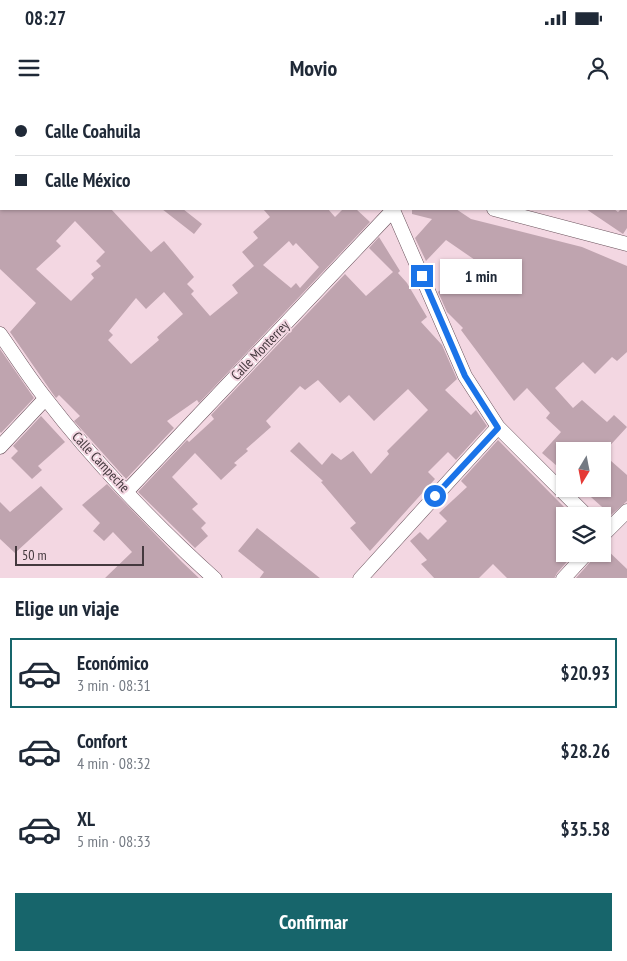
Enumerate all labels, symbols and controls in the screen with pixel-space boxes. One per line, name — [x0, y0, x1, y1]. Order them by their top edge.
text: 08:27 — [25, 6, 66, 30]
icon: menu — [15, 54, 43, 82]
text: Movio — [290, 54, 337, 82]
icon: person — [584, 54, 612, 82]
text: Calle Coahuila — [45, 119, 141, 143]
text: Calle México — [45, 168, 131, 192]
callout: 1 min — [440, 258, 522, 294]
route end — [411, 265, 433, 287]
text: 1 min — [465, 266, 497, 286]
street label: Calle Monterrey — [227, 316, 293, 384]
street label: Calle Campeche — [68, 428, 134, 496]
north arrow — [556, 442, 611, 498]
map controls — [556, 442, 611, 562]
route start — [424, 485, 446, 507]
button: layers — [556, 507, 611, 562]
scale bar — [15, 543, 144, 567]
text: 50 m — [22, 546, 47, 564]
text: Elige un viaje — [15, 594, 119, 622]
icon: car — [17, 651, 62, 696]
text: Económico — [77, 651, 149, 675]
text: $20.93 — [561, 661, 610, 685]
text: 3 min · 08:31 — [77, 675, 151, 695]
icon: car — [17, 729, 62, 774]
text: Confort — [77, 729, 127, 753]
text: $28.26 — [561, 739, 610, 763]
text: 4 min · 08:32 — [77, 753, 151, 773]
icon: car — [17, 807, 62, 852]
text: XL — [77, 807, 95, 831]
text: $35.58 — [561, 817, 610, 841]
text: 5 min · 08:33 — [77, 831, 151, 851]
button: Confirmar — [15, 893, 612, 951]

